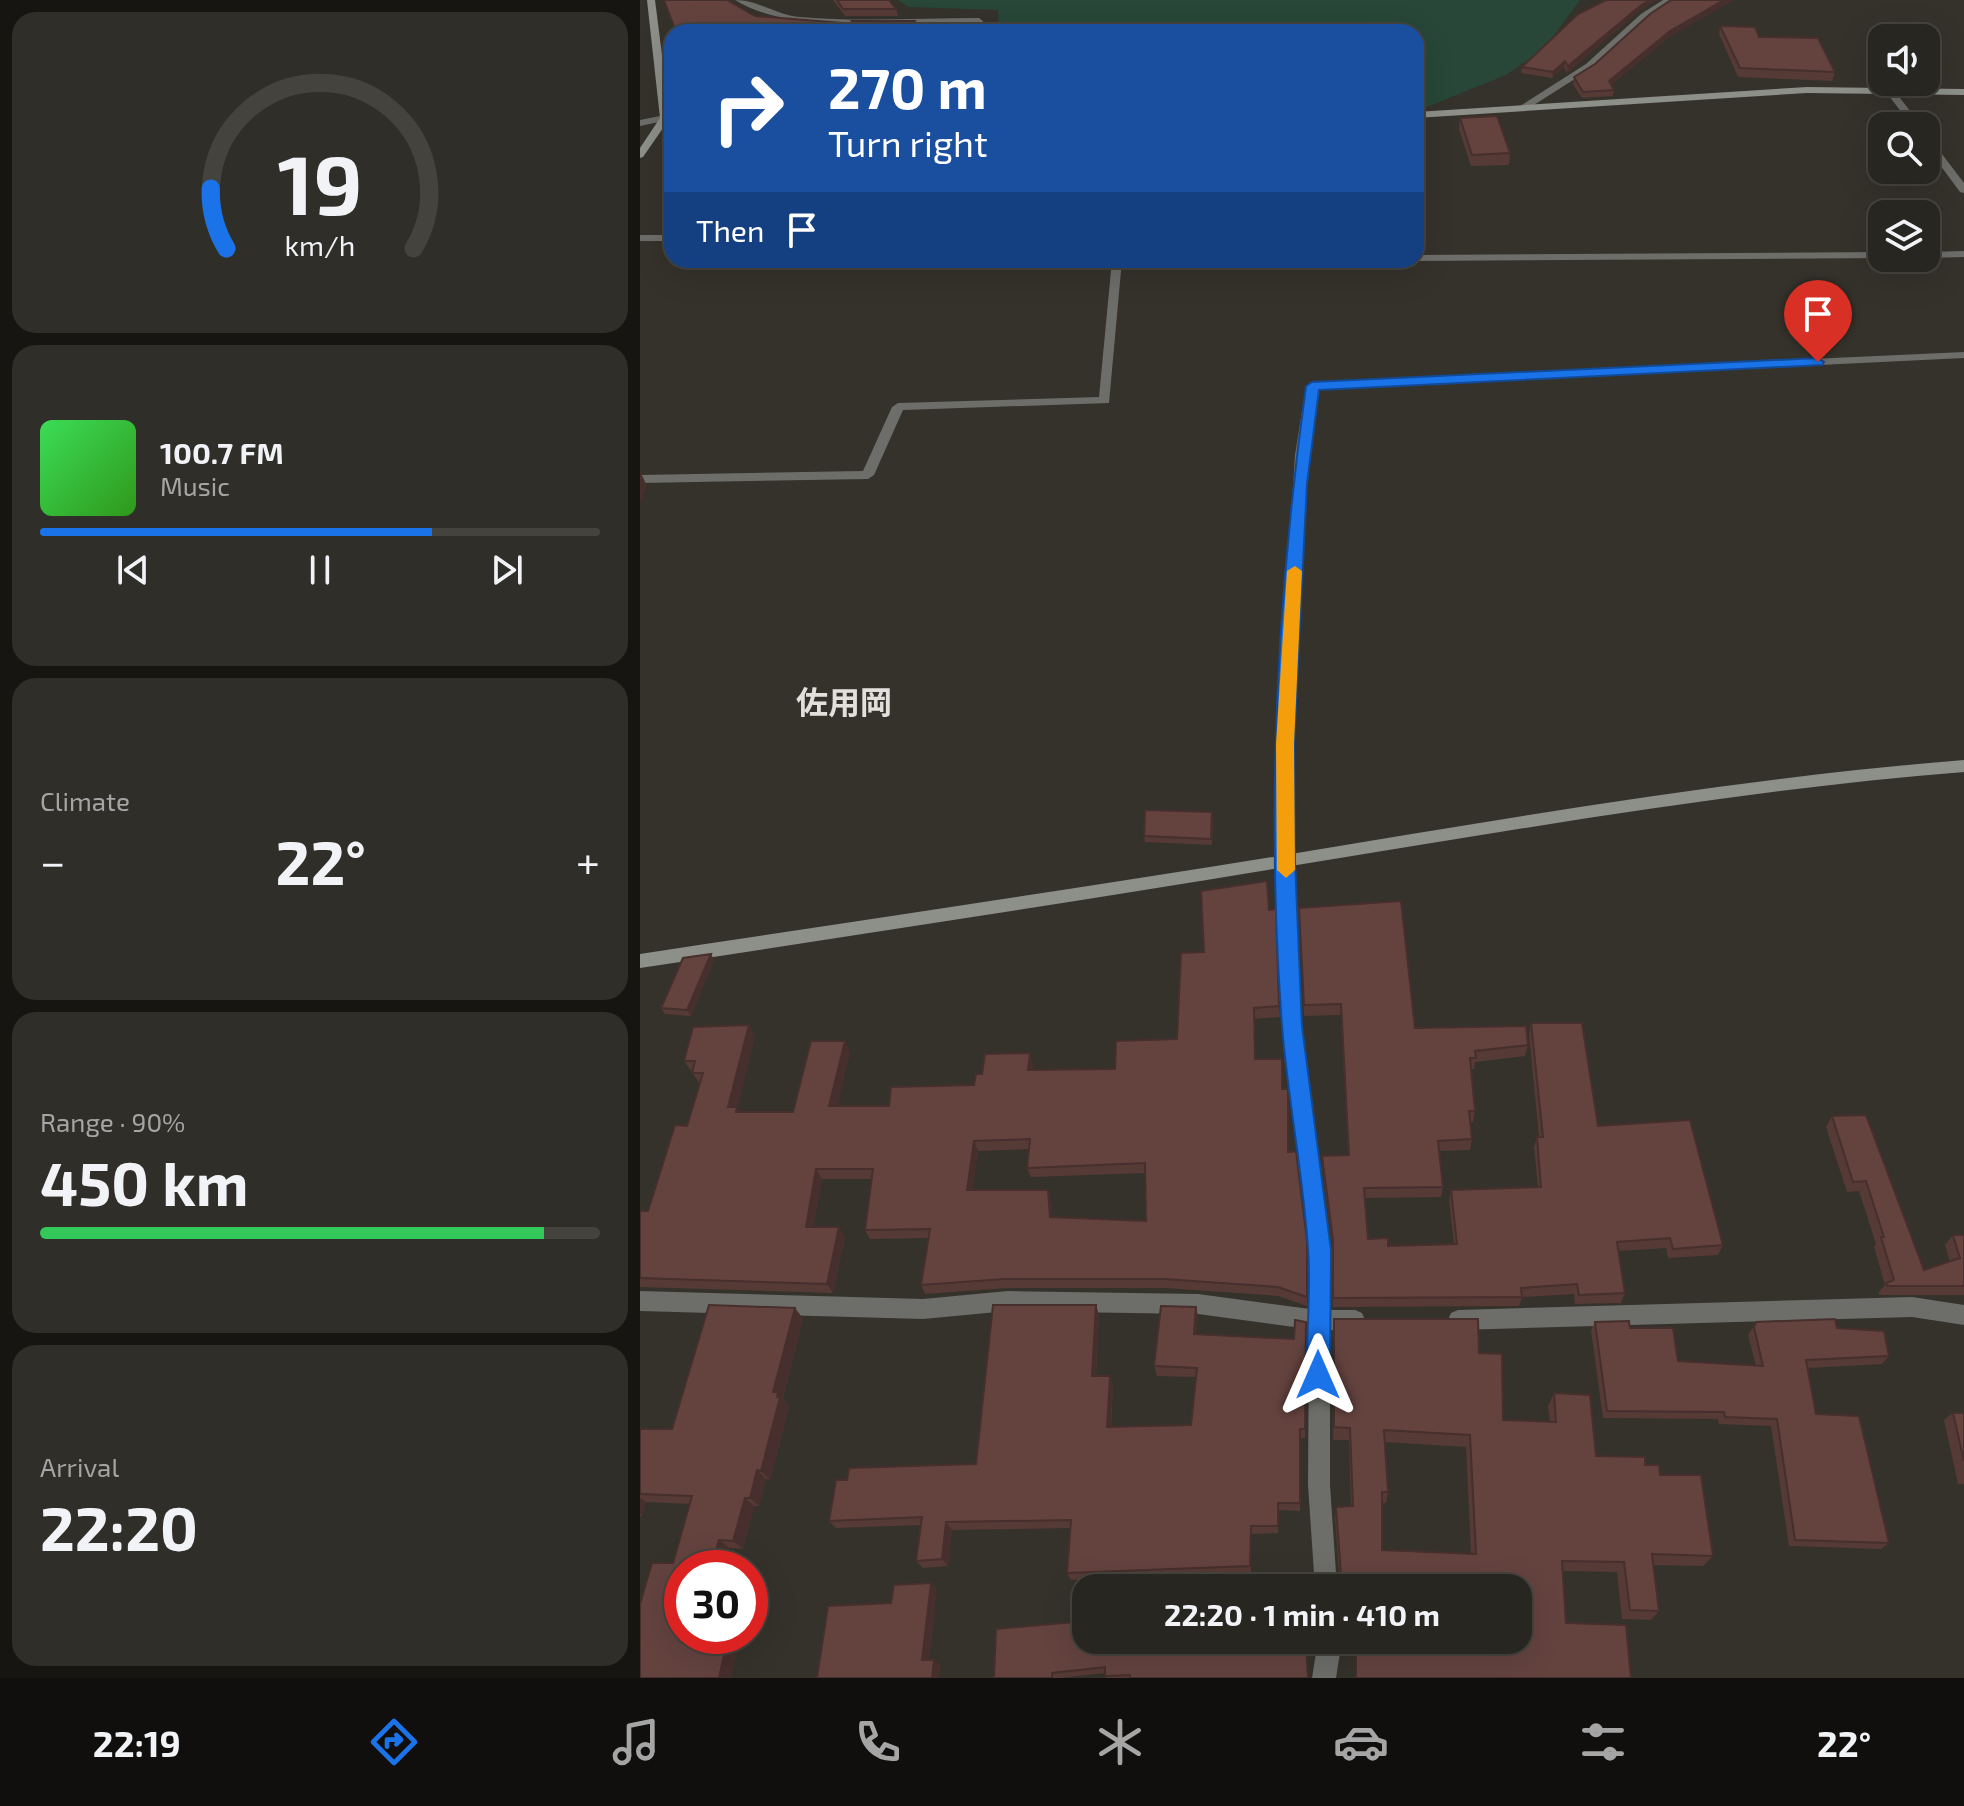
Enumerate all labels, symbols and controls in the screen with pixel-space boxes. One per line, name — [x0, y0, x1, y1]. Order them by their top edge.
map controls — [1868, 24, 1940, 272]
button: sound — [1868, 24, 1940, 96]
text: 270 m — [828, 53, 987, 120]
icon: right — [696, 56, 800, 160]
button: search — [1868, 112, 1940, 184]
text: Turn right — [828, 121, 988, 164]
text: 19 — [277, 131, 363, 231]
button: layers — [1868, 200, 1940, 272]
icon: arrive — [780, 208, 824, 252]
text: Then — [696, 212, 764, 248]
text: km/h — [285, 227, 355, 262]
pin — [1784, 280, 1852, 362]
icon: arrive — [1796, 292, 1840, 336]
text: 100.7 FM — [160, 434, 284, 470]
text: Music — [160, 470, 230, 501]
icon: previous — [111, 548, 155, 592]
icon: pause — [298, 548, 342, 592]
icon: next — [485, 548, 529, 592]
district label: 佐用岡 — [796, 682, 892, 720]
text: Climate — [40, 785, 130, 816]
text: 22° — [276, 825, 366, 897]
text: − — [40, 834, 66, 887]
text: + — [576, 834, 600, 887]
text: Range · 90% — [40, 1106, 185, 1137]
text: 450 km — [40, 1146, 249, 1218]
position arrow — [1276, 1333, 1360, 1417]
text: Arrival — [40, 1451, 119, 1482]
text: 22:20 — [40, 1491, 198, 1563]
speed limit sign: 30 — [664, 1550, 768, 1654]
text: 22:20 · 1 min · 410 m — [1164, 1596, 1440, 1632]
icon: directions — [366, 1714, 422, 1770]
icon: music — [608, 1714, 664, 1770]
icon: phone — [850, 1714, 906, 1770]
icon: climate — [1092, 1714, 1148, 1770]
icon: car — [1333, 1714, 1389, 1770]
icon: filters — [1575, 1714, 1631, 1770]
text: 22:19 — [93, 1721, 181, 1764]
text: 22° — [1817, 1721, 1871, 1764]

